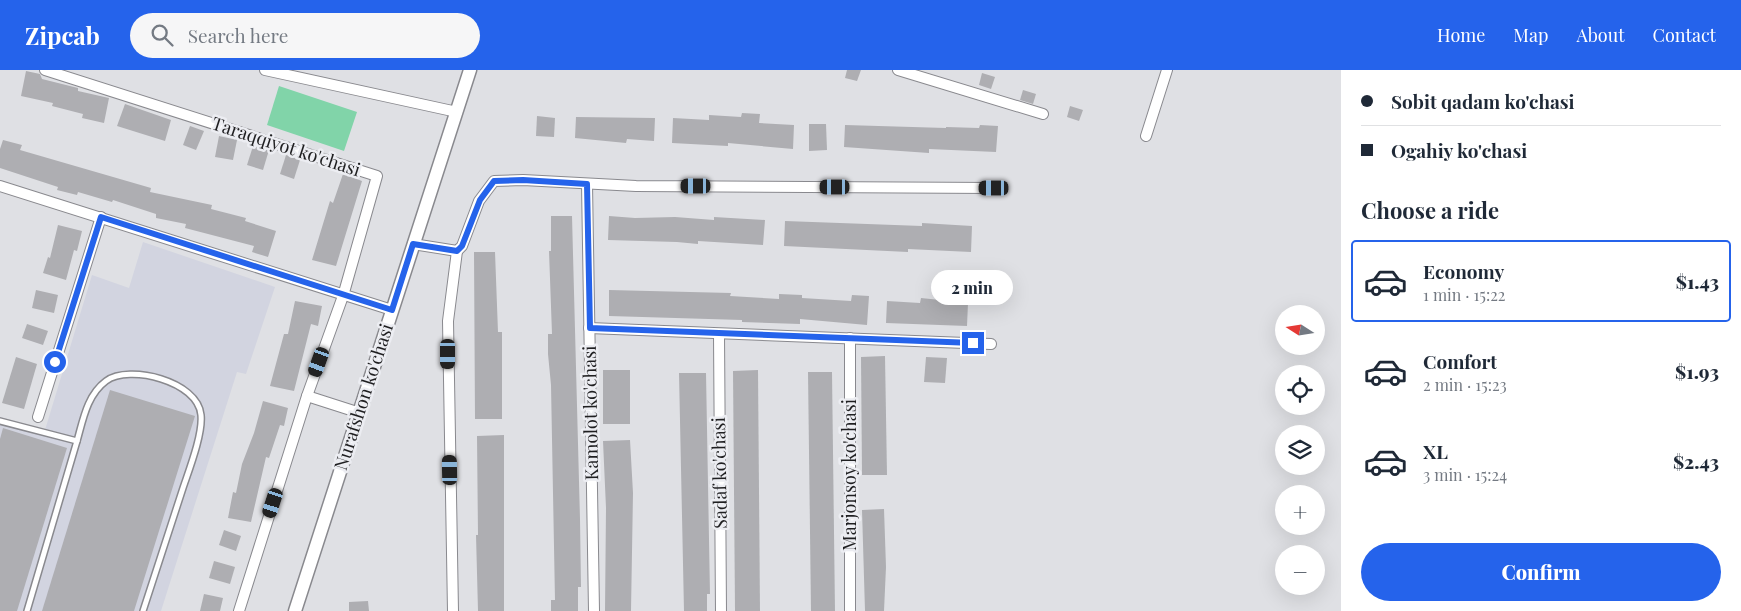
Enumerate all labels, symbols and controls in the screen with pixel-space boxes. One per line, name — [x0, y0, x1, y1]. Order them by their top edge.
search box — [130, 13, 480, 58]
text: Zipcab — [25, 19, 100, 51]
icon: search — [148, 21, 176, 49]
text: Search here — [188, 22, 288, 48]
text: Home — [1437, 23, 1485, 47]
text: Map — [1513, 23, 1548, 47]
text: About — [1576, 23, 1625, 47]
text: Contact — [1653, 23, 1716, 47]
text: Sobit qadam ko'chasi — [1391, 88, 1575, 114]
street label: Taraqqiyot ko'chasi — [209, 111, 364, 181]
text: Ogahiy ko'chasi — [1391, 137, 1527, 163]
car — [681, 179, 711, 194]
car — [820, 180, 850, 195]
car — [979, 181, 1009, 196]
text: Choose a ride — [1361, 195, 1499, 225]
text: Economy — [1423, 258, 1504, 284]
icon: car — [1363, 259, 1408, 304]
text: $1.43 — [1676, 268, 1719, 294]
callout: 2 min — [932, 270, 1014, 306]
text: 2 min — [951, 277, 993, 298]
text: 1 min · 15:22 — [1423, 284, 1506, 305]
north arrow — [1275, 305, 1325, 355]
map controls — [1275, 305, 1325, 595]
street label: Nurafshon ko'chasi — [328, 320, 398, 473]
route end — [962, 332, 984, 354]
car — [440, 339, 455, 369]
car — [306, 345, 331, 379]
street label: Kamolot ko'chasi — [577, 345, 603, 481]
text: Comfort — [1423, 348, 1497, 374]
icon: car — [1363, 349, 1408, 394]
route start — [44, 351, 66, 373]
text: $1.93 — [1675, 358, 1719, 384]
button: locate — [1275, 365, 1325, 415]
text: 2 min · 15:23 — [1423, 374, 1507, 395]
street label: Marjonsoy ko'chasi — [837, 399, 861, 551]
street label: Sadaf ko'chasi — [706, 417, 732, 529]
button: layers — [1275, 425, 1325, 475]
text: XL — [1423, 438, 1448, 464]
icon: car — [1363, 439, 1408, 484]
text: $2.43 — [1673, 448, 1719, 474]
car — [442, 455, 457, 485]
text: 3 min · 15:24 — [1423, 464, 1507, 485]
button: + — [1275, 485, 1325, 535]
car — [261, 486, 284, 520]
button: Confirm — [1361, 543, 1721, 601]
button: − — [1275, 545, 1325, 595]

